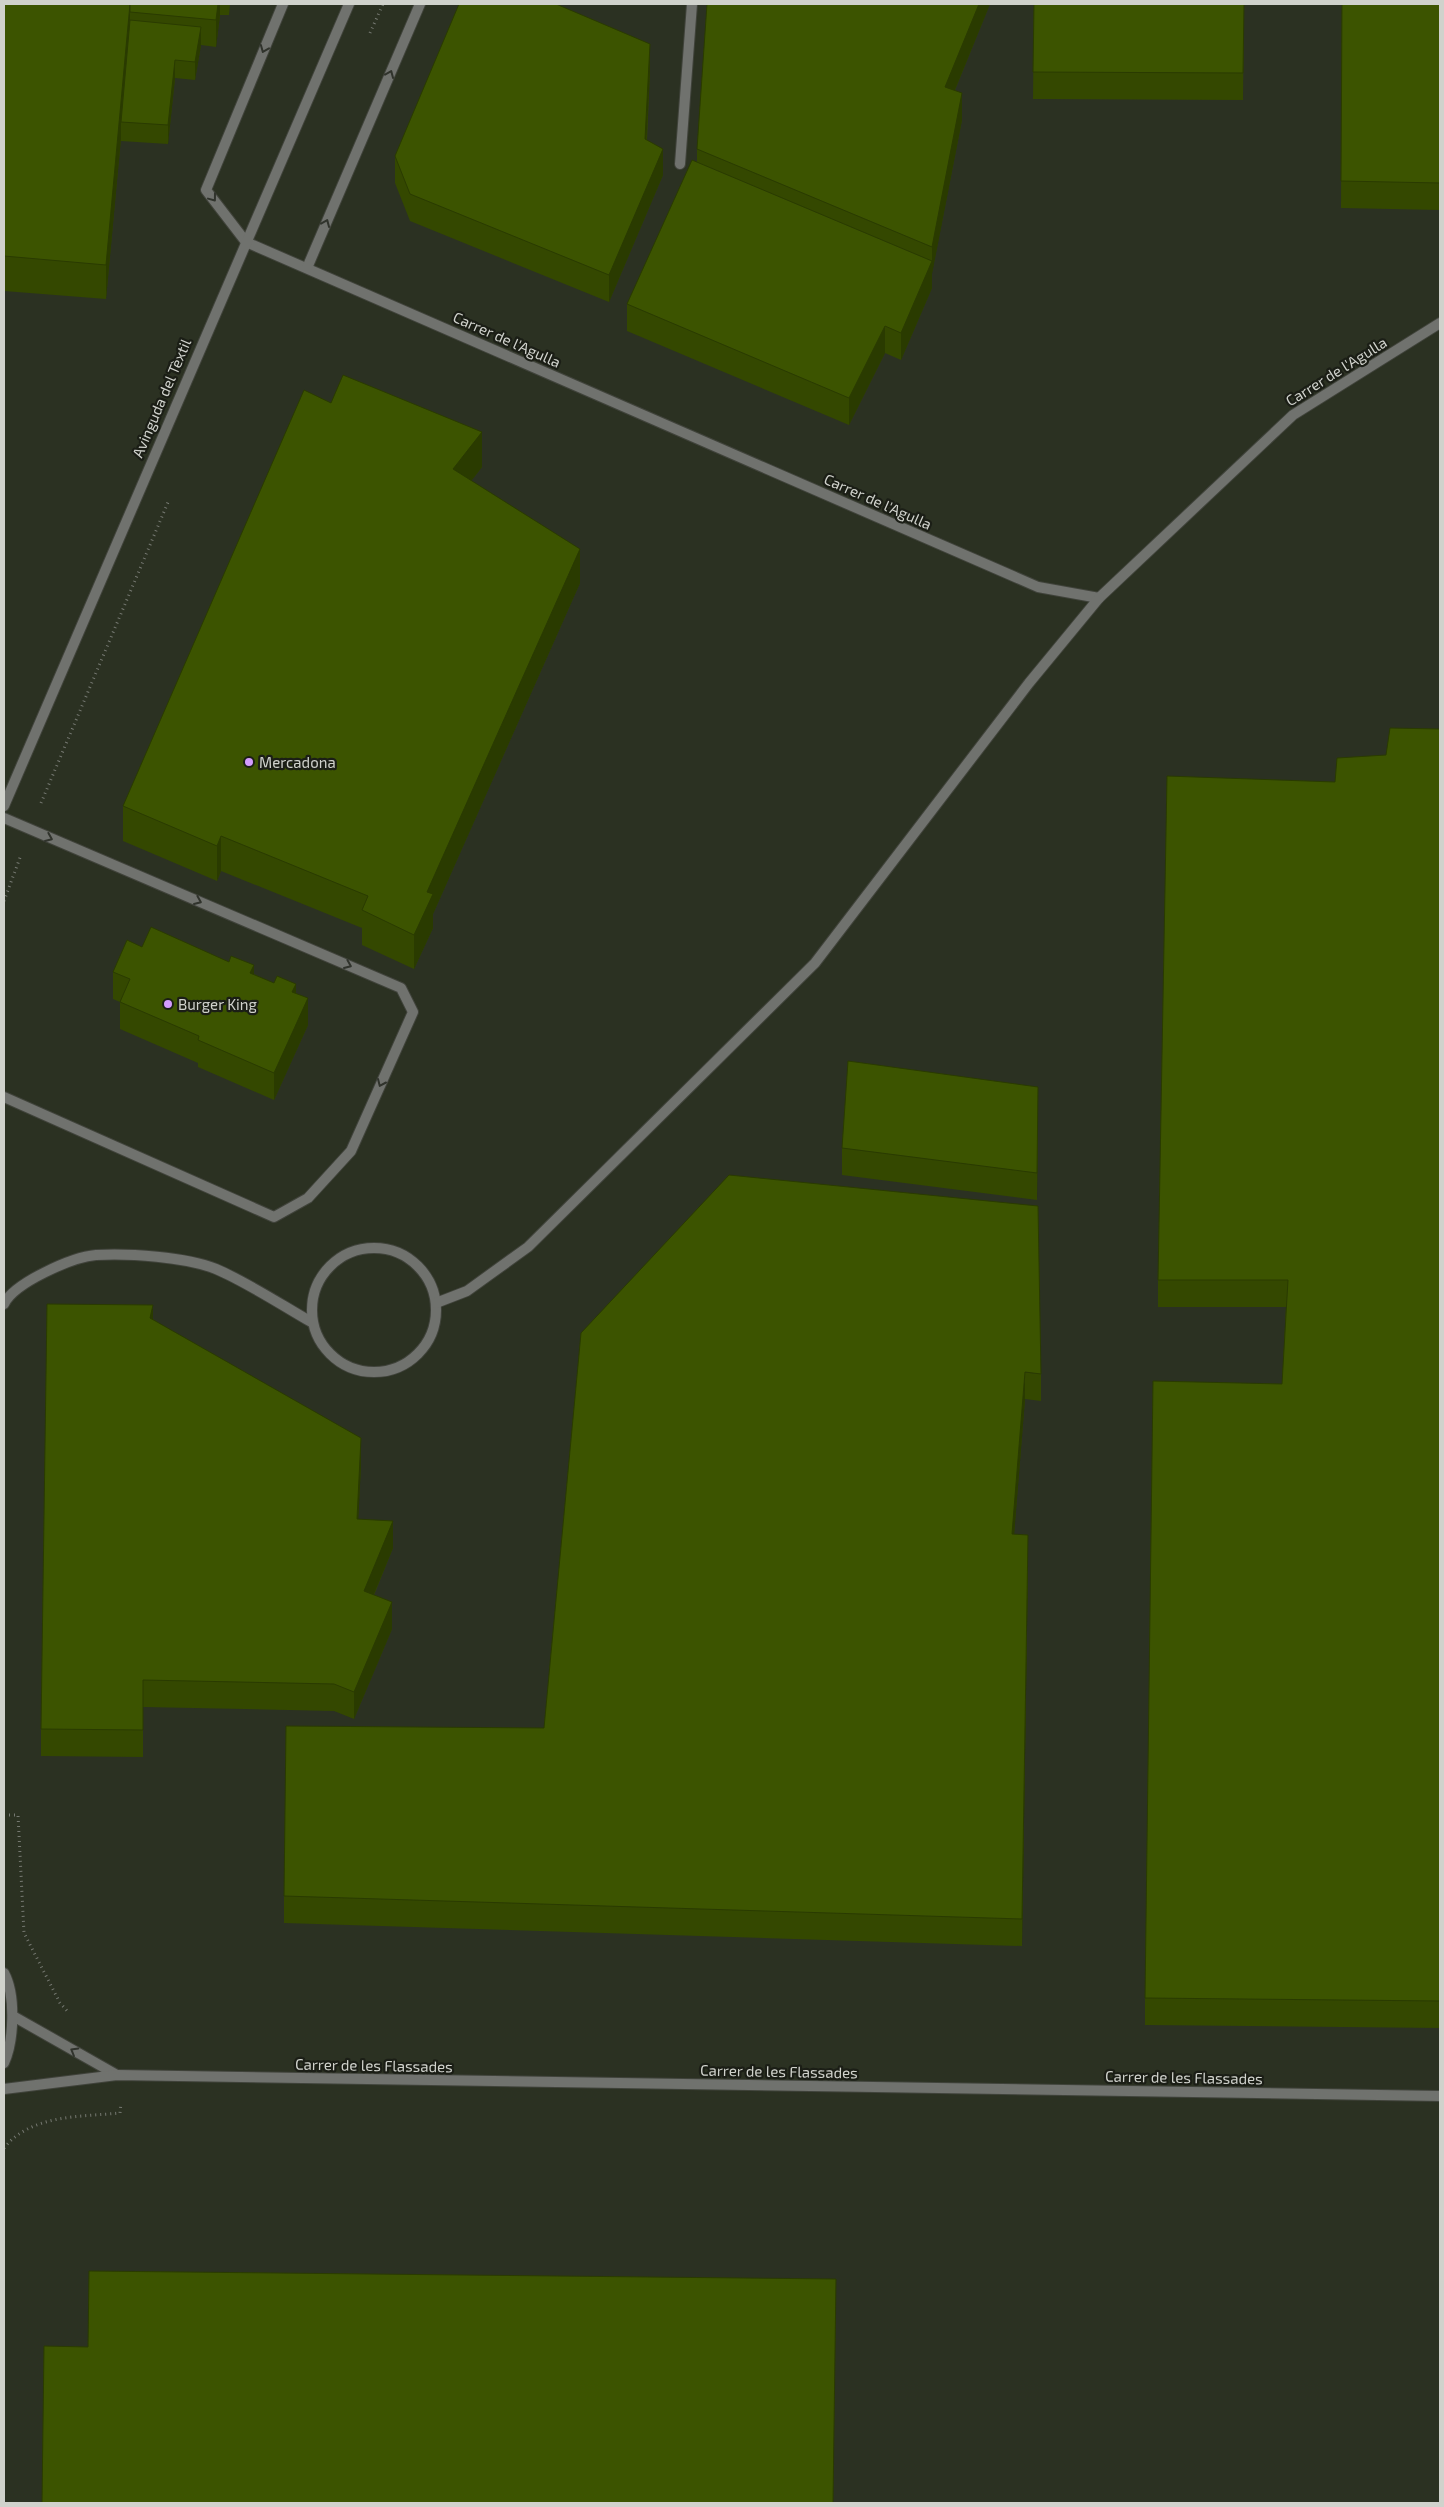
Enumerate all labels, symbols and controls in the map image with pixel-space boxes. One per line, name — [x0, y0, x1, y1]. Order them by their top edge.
one-way arrow — [260, 44, 271, 53]
one-way arrow — [383, 70, 394, 79]
one-way arrow — [207, 192, 215, 201]
one-way arrow — [320, 219, 330, 228]
street label: Carrer de l'Agulla — [450, 307, 564, 371]
street label: Carrer de l'Agulla — [1282, 333, 1390, 409]
street label: Avinguda del Tèxtil — [128, 335, 194, 460]
street label: Carrer de l'Agulla — [821, 469, 935, 533]
place label: Mercadona — [259, 753, 336, 771]
marker: Mercadona — [243, 756, 255, 768]
one-way arrow — [44, 831, 53, 842]
one-way arrow — [193, 895, 202, 906]
one-way arrow — [343, 959, 352, 970]
place label: Burger King — [178, 995, 258, 1013]
marker: Burger King — [162, 998, 174, 1010]
one-way arrow — [377, 1078, 388, 1087]
one-way arrow — [71, 2047, 80, 2057]
street label: Carrer de les Flassades — [295, 2055, 453, 2075]
street label: Carrer de les Flassades — [700, 2061, 858, 2081]
street label: Carrer de les Flassades — [1105, 2067, 1263, 2087]

